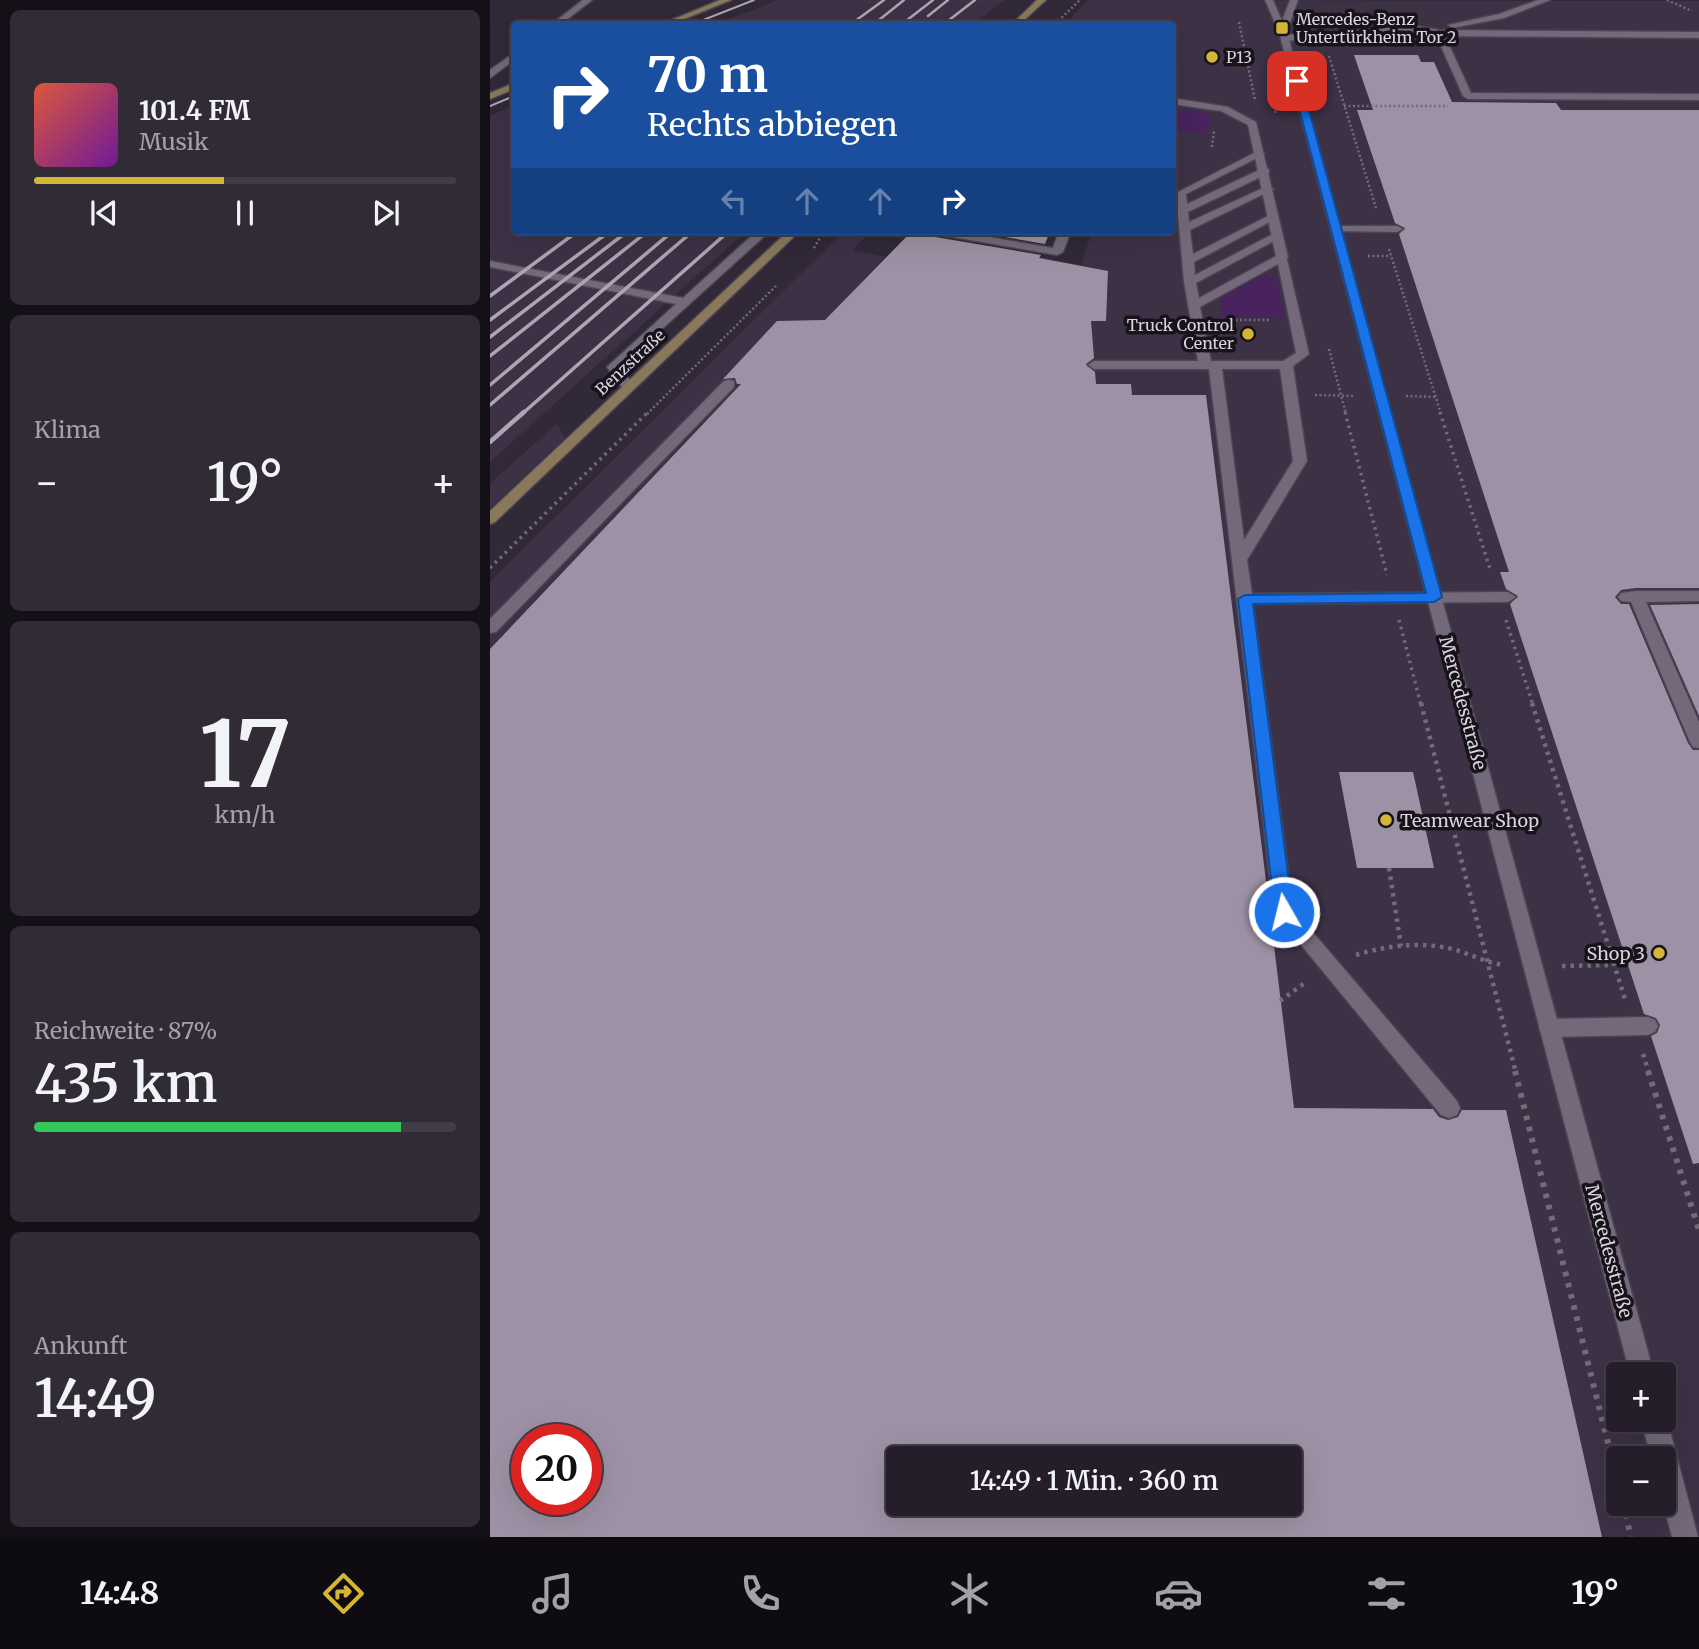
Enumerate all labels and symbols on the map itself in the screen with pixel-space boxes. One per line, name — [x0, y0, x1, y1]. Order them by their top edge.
place label: Mercedes-Benz Untertürkheim Tor 2 — [1296, 9, 1456, 47]
marker: Mercedes-Benz Untertürkheim Tor 2 — [1274, 20, 1290, 36]
place label: P13 — [1226, 47, 1252, 67]
marker: P13 — [1204, 49, 1220, 65]
pin — [1267, 51, 1327, 111]
place label: Truck Control Center — [1127, 315, 1234, 353]
street label: Benzstraße — [591, 325, 669, 399]
marker: Truck Control Center — [1240, 326, 1256, 342]
street label: Mercedesstraße — [1434, 634, 1492, 772]
place label: Teamwear Shop — [1400, 809, 1539, 832]
marker: Teamwear Shop — [1378, 812, 1394, 828]
position arrow — [1247, 875, 1321, 949]
place label: Shop 3 — [1586, 942, 1645, 965]
marker: Shop 3 — [1651, 945, 1667, 961]
street label: Mercedesstraße — [1580, 1182, 1638, 1320]
speed limit sign: 20 — [511, 1424, 602, 1515]

